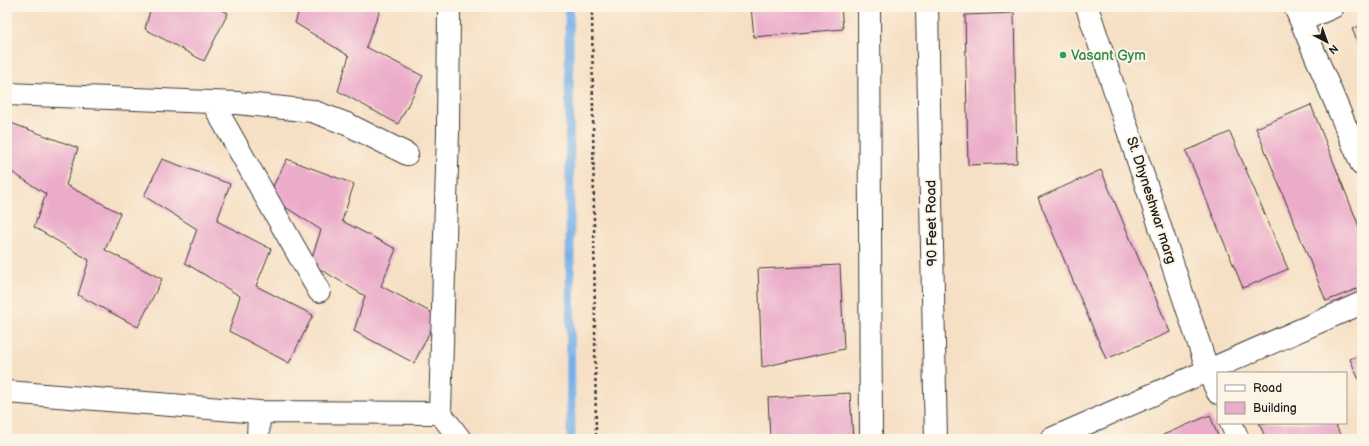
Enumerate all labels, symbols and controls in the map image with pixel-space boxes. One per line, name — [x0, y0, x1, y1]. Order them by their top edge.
north arrow — [1307, 22, 1347, 62]
text: N — [1326, 42, 1341, 57]
place label: Vasant Gym — [1071, 47, 1146, 64]
marker: Vasant Gym — [1058, 50, 1068, 60]
street label: St. Dhyneshwar marg — [1123, 134, 1180, 266]
street label: 90 Feet Road — [922, 180, 941, 266]
legend — [1217, 372, 1347, 424]
text: Road — [1253, 381, 1282, 396]
text: Building — [1253, 401, 1297, 416]

